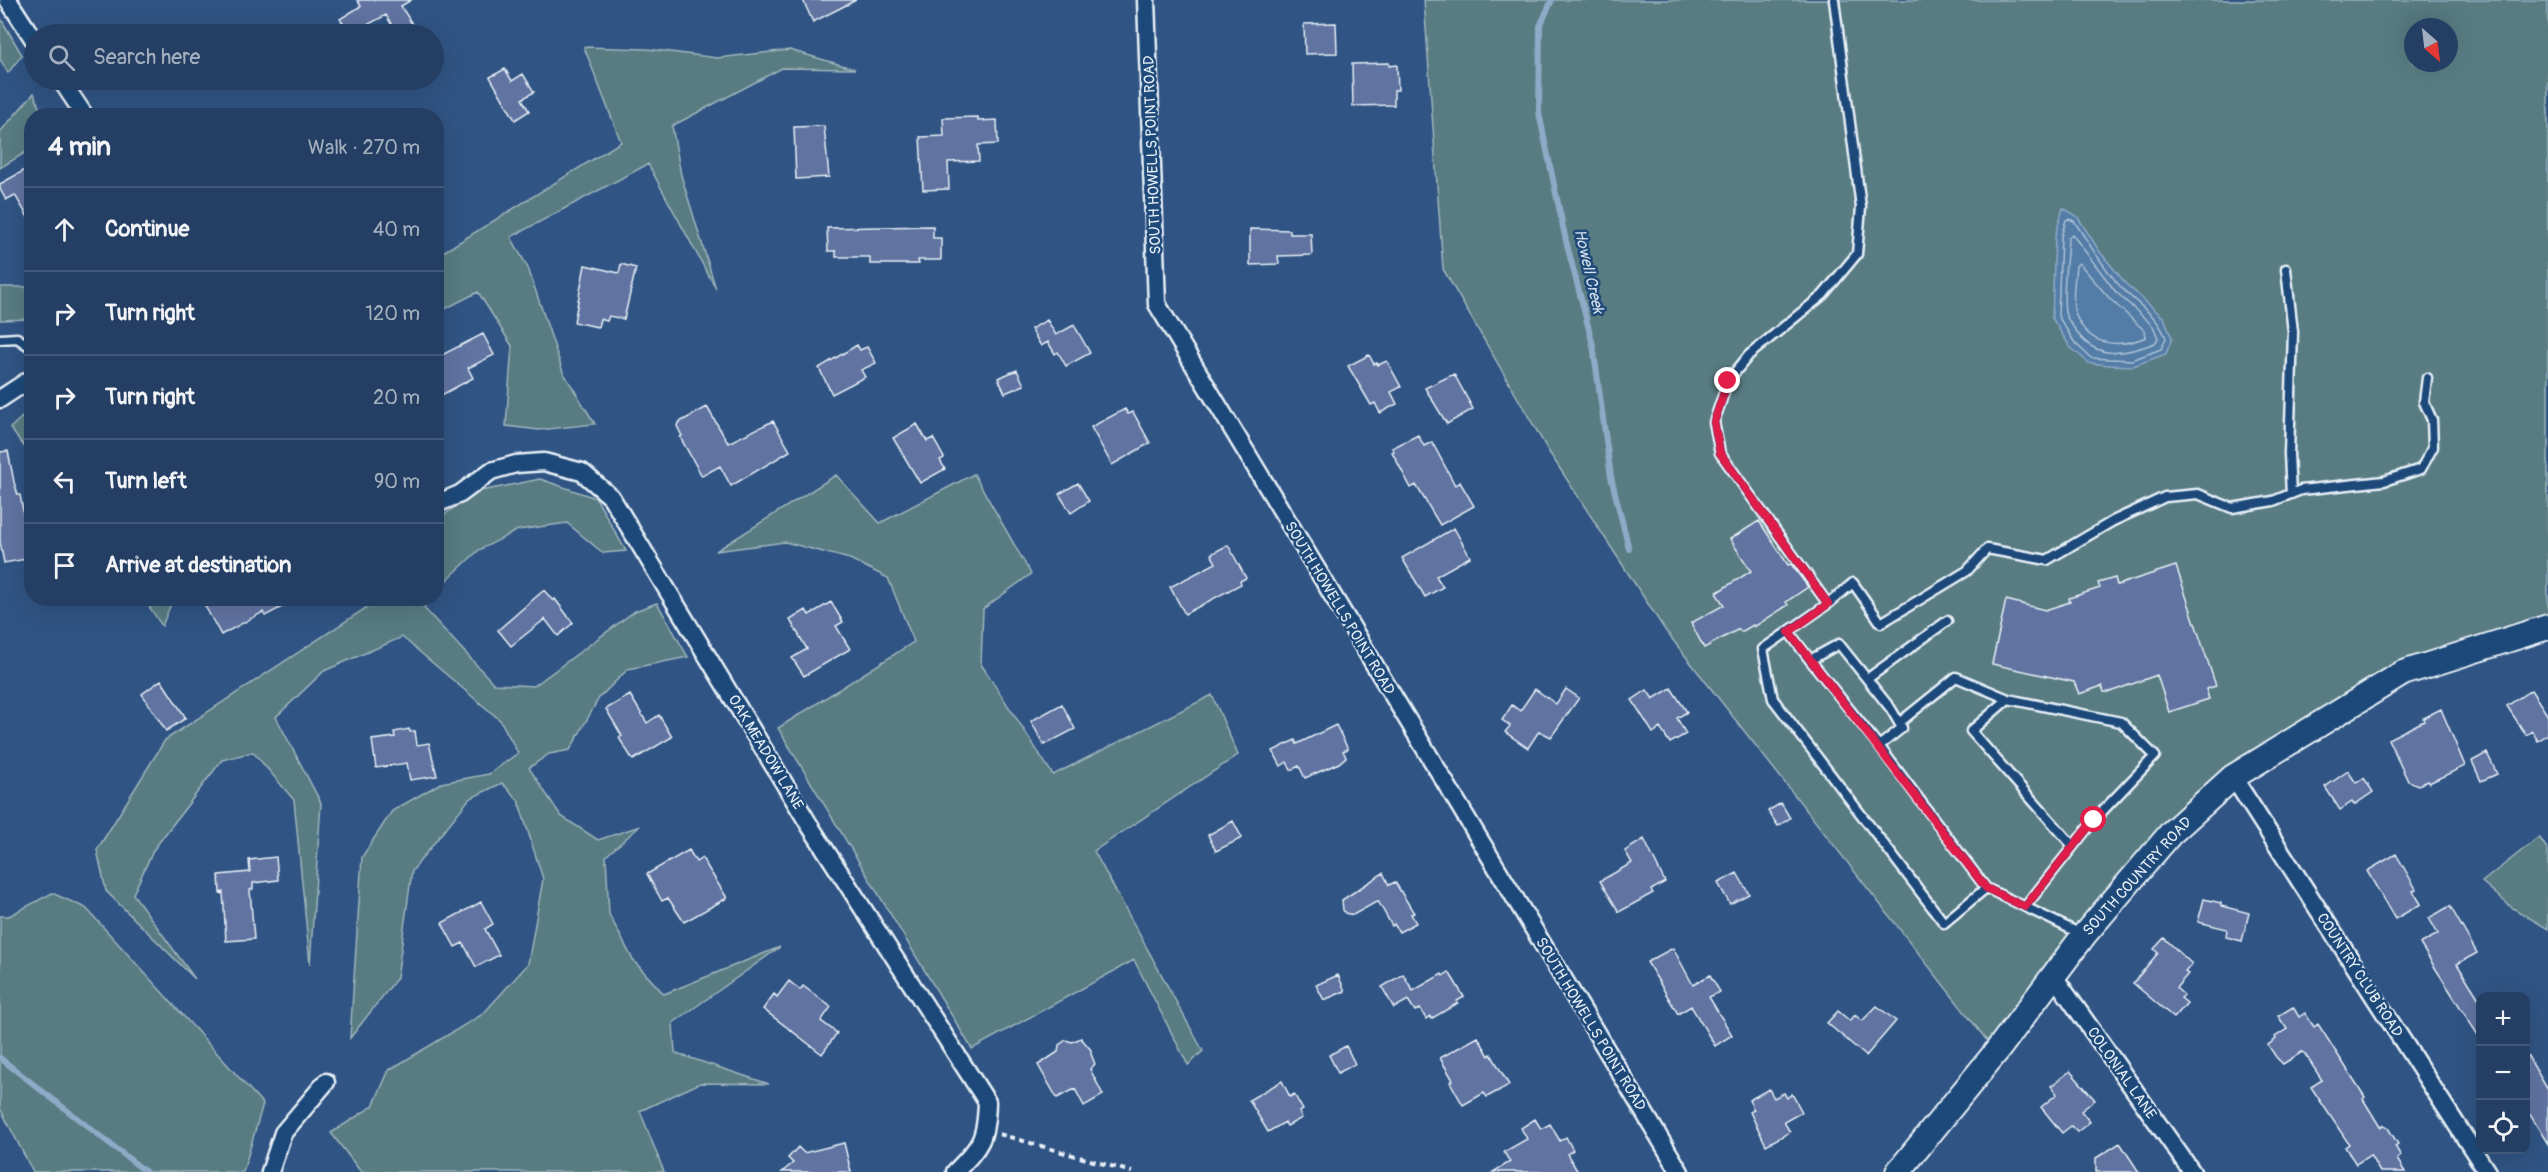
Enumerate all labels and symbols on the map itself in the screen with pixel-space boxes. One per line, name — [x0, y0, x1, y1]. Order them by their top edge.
north arrow — [2404, 18, 2458, 72]
street label: SOUTH HOWELLS POINT ROAD — [1140, 55, 1165, 255]
water label: Howell Creek — [1570, 227, 1609, 317]
route end — [1714, 367, 1740, 393]
street label: SOUTH HOWELLS POINT ROAD — [1280, 518, 1399, 698]
street label: OAK MEADOW LANE — [724, 691, 808, 813]
route start — [2080, 806, 2106, 832]
street label: SOUTH COUNTRY ROAD — [2079, 813, 2196, 940]
street label: COUNTRY CLUB ROAD — [2312, 910, 2407, 1041]
street label: SOUTH HOWELLS POINT ROAD — [1531, 934, 1650, 1114]
street label: COLONIAL LANE — [2083, 1024, 2160, 1123]

